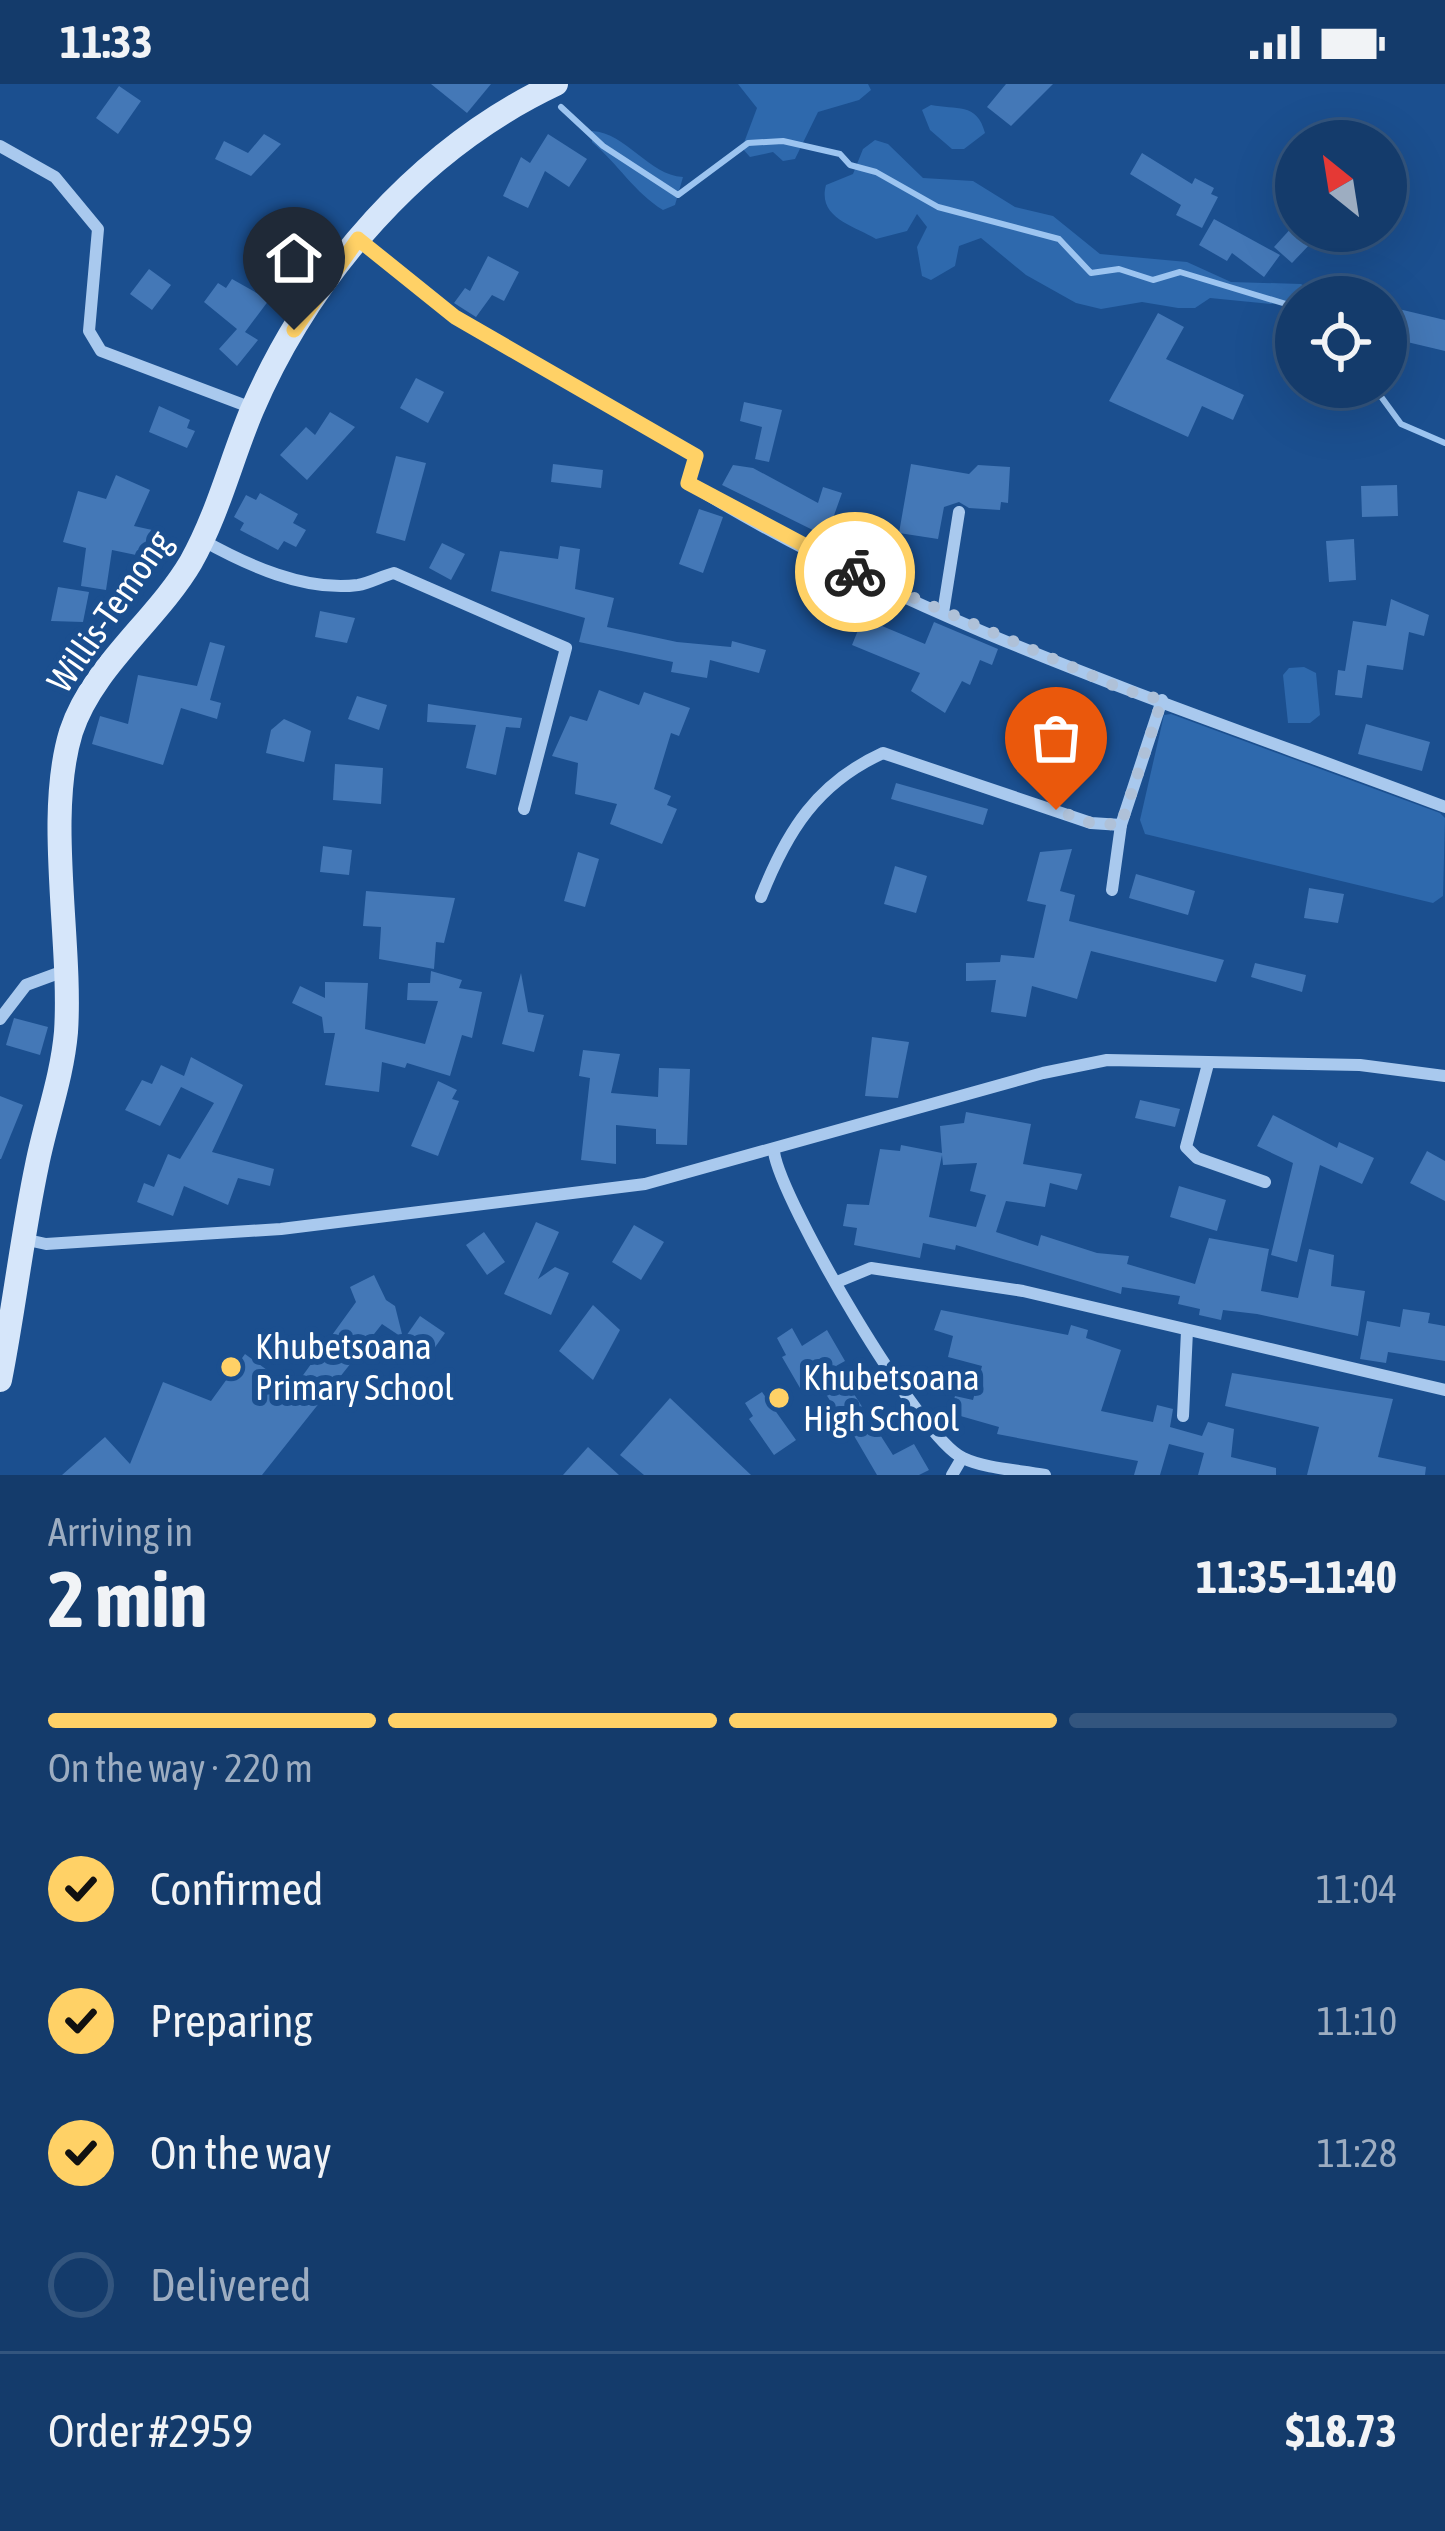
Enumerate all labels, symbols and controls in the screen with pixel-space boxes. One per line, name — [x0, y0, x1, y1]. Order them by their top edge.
text: 11:33 — [60, 16, 153, 68]
north arrow — [1275, 120, 1407, 252]
map controls — [1275, 120, 1407, 408]
pin — [243, 207, 345, 330]
icon: home — [261, 225, 327, 291]
button: locate — [1275, 276, 1407, 408]
courier — [795, 512, 915, 632]
street label: Willis-Temong — [38, 522, 180, 700]
icon: bike — [822, 539, 888, 605]
pin — [1005, 687, 1107, 810]
icon: bag — [1023, 705, 1089, 771]
place label: Khubetsoana Primary School — [255, 1325, 454, 1408]
marker: Khubetsoana Primary School — [218, 1354, 244, 1380]
place label: Khubetsoana High School — [803, 1356, 980, 1439]
marker: Khubetsoana High School — [766, 1385, 792, 1411]
text: Arriving in — [48, 1510, 193, 1554]
text: 11:35–11:40 — [1196, 1551, 1397, 1603]
text: 2 min — [48, 1554, 207, 1644]
text: On the way · 220 m — [48, 1746, 313, 1790]
icon: check — [48, 1856, 114, 1922]
text: Confirmed — [150, 1863, 323, 1915]
text: 11:04 — [1316, 1867, 1397, 1911]
icon: check — [48, 1988, 114, 2054]
text: Preparing — [150, 1995, 313, 2047]
text: 11:10 — [1317, 1999, 1397, 2043]
icon: check — [48, 2120, 114, 2186]
text: On the way — [150, 2127, 332, 2179]
text: 11:28 — [1317, 2131, 1397, 2175]
text: Delivered — [150, 2259, 311, 2311]
text: Order #2959 — [48, 2405, 253, 2457]
text: $18.73 — [1285, 2405, 1397, 2457]

